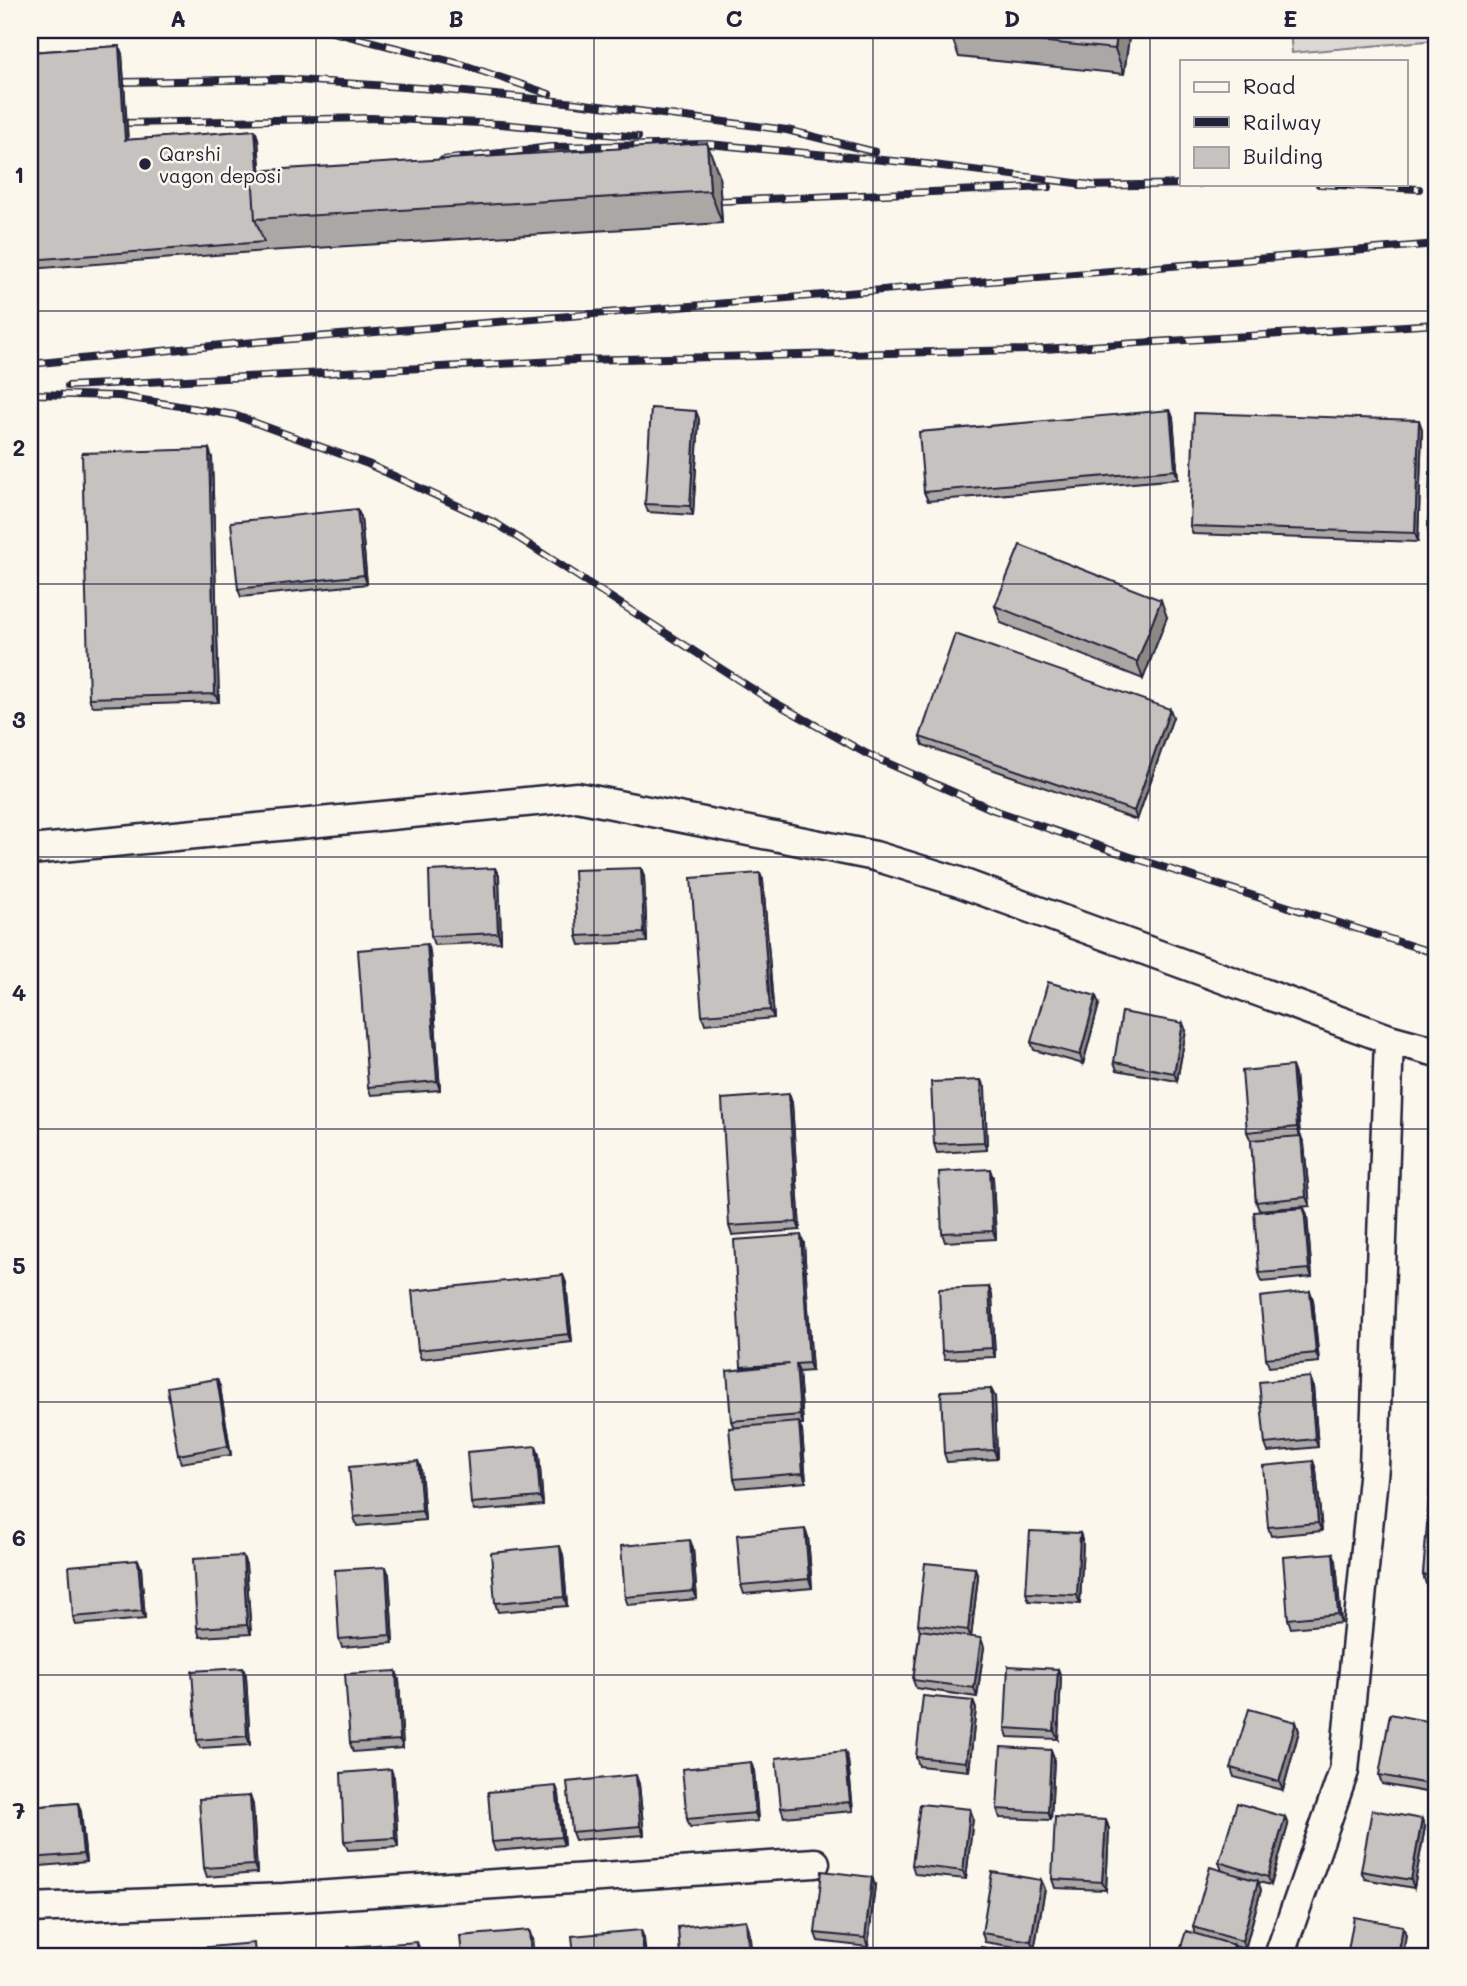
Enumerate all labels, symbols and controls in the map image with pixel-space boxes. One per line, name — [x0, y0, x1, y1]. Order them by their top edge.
text: A — [170, 3, 186, 33]
text: B — [448, 3, 464, 33]
text: C — [725, 3, 743, 33]
text: D — [1004, 3, 1020, 33]
text: E — [1283, 3, 1297, 33]
legend — [1180, 60, 1408, 186]
text: Road — [1243, 72, 1295, 99]
text: Railway — [1243, 108, 1322, 135]
place label: Qarshi vagon deposi — [159, 141, 282, 188]
text: Building — [1243, 142, 1323, 169]
marker: Qarshi vagon deposi — [137, 156, 153, 172]
text: 1 — [14, 159, 24, 189]
text: 2 — [13, 432, 25, 462]
text: 3 — [12, 704, 26, 734]
text: 4 — [12, 977, 26, 1007]
text: 5 — [12, 1250, 26, 1280]
text: 6 — [12, 1522, 26, 1552]
text: 7 — [13, 1795, 26, 1825]

